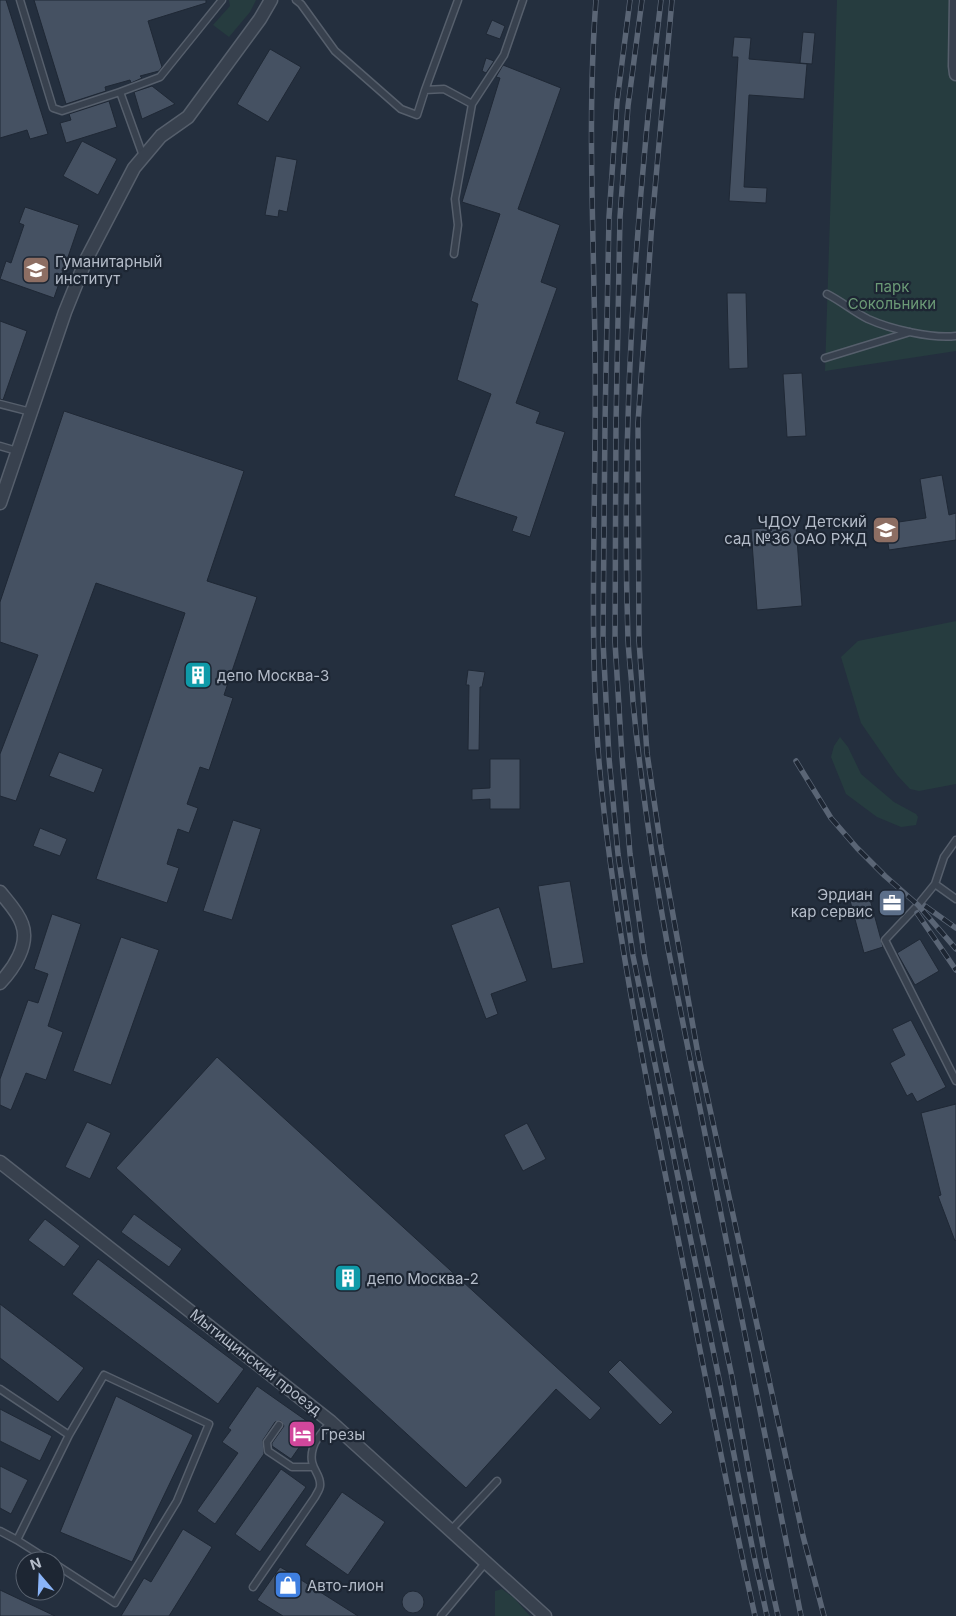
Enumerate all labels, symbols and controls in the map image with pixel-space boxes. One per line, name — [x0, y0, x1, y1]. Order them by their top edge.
place label: Гуманитарный институт — [55, 252, 162, 288]
school or university icon: Гуманитарный институт — [21, 255, 51, 285]
park label: парк Сокольники — [848, 277, 936, 313]
place label: ЧДОУ Детский сад №36 ОАО РЖД — [724, 512, 867, 548]
school or university icon: ЧДОУ Детский сад №36 ОАО РЖД — [871, 515, 901, 545]
building icon: депо Москва-3 — [183, 660, 213, 690]
place label: депо Москва-3 — [217, 666, 329, 685]
place label: Эрдиан кар сервис — [791, 885, 873, 921]
office icon: Эрдиан кар сервис — [877, 888, 907, 918]
building icon: депо Москва-2 — [333, 1263, 363, 1293]
place label: депо Москва-2 — [367, 1269, 479, 1288]
street label: Мытищинский проезд — [186, 1305, 326, 1419]
hotel icon: Грезы — [287, 1419, 317, 1449]
place label: Грезы — [321, 1425, 365, 1444]
north arrow — [15, 1551, 65, 1601]
text: N — [28, 1553, 43, 1573]
shop icon: Авто-лион — [273, 1570, 303, 1600]
place label: Авто-лион — [307, 1576, 384, 1595]

